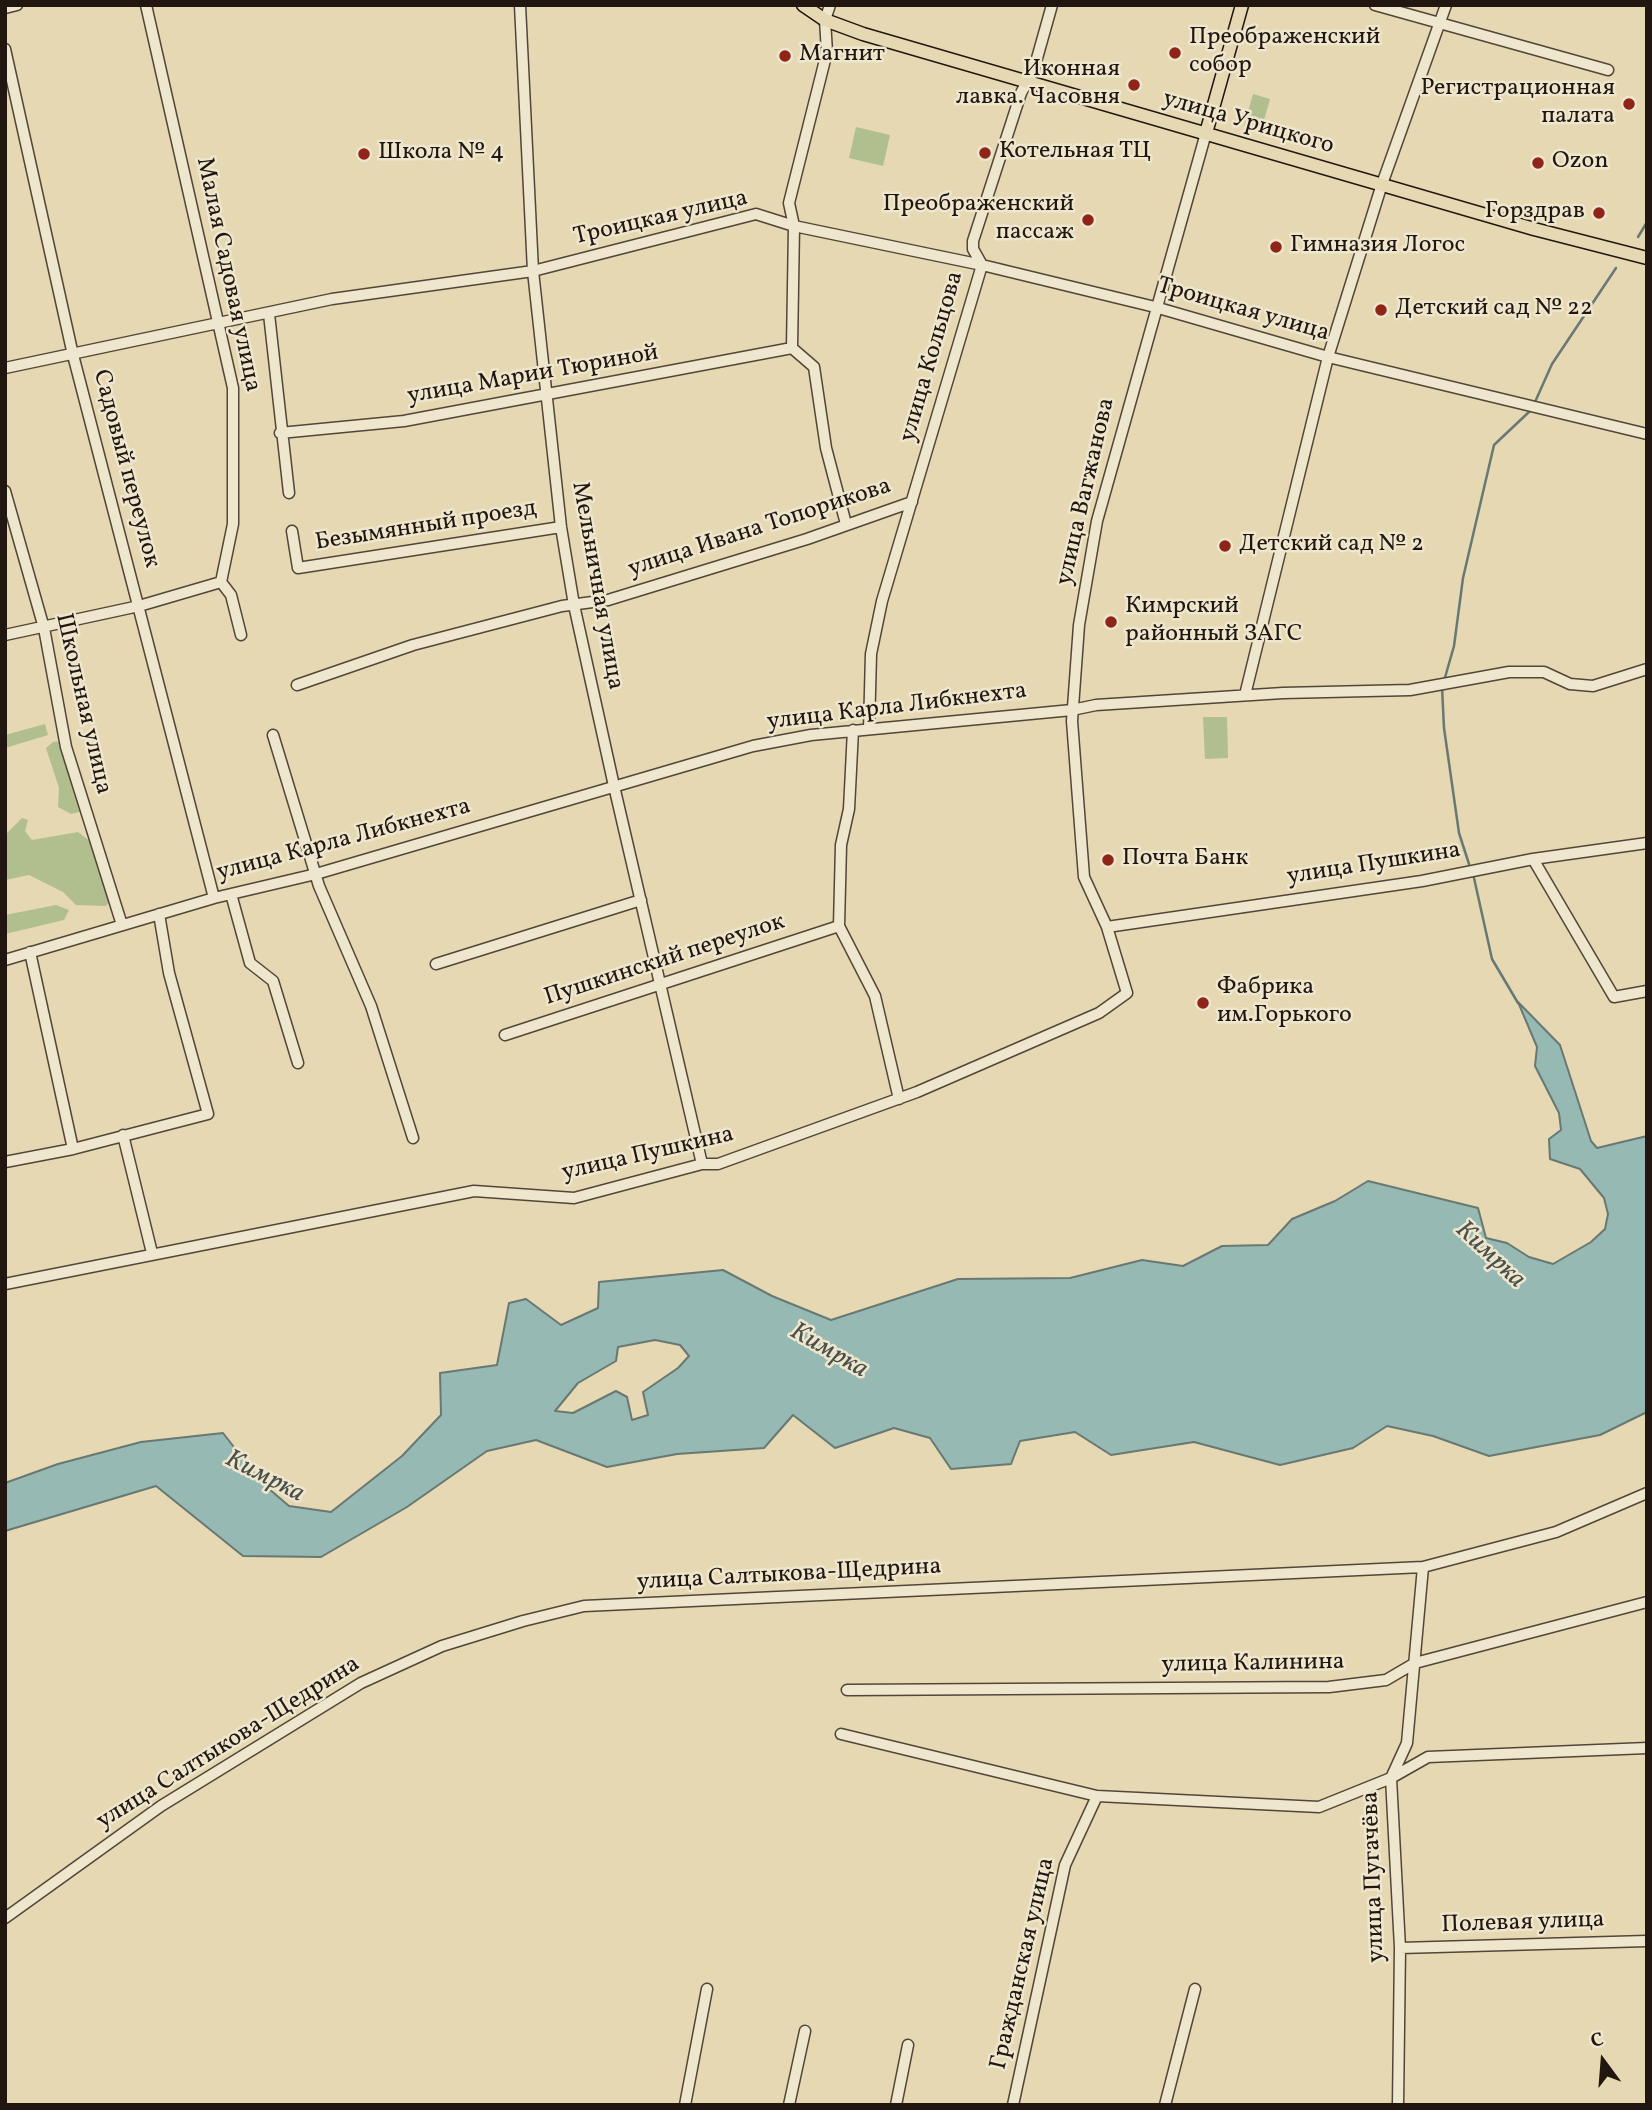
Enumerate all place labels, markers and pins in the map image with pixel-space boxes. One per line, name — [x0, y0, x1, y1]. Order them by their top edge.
place label: Преображенский собор — [1189, 25, 1380, 81]
place label: Магнит — [799, 42, 885, 70]
marker: Преображенский собор — [1167, 45, 1183, 61]
marker: Магнит — [777, 48, 793, 64]
place label: Иконная лавка. Часовня — [956, 57, 1120, 113]
place label: Регистрационная палата — [1421, 76, 1615, 132]
marker: Иконная лавка. Часовня — [1126, 77, 1142, 93]
marker: Регистрационная палата — [1621, 96, 1637, 112]
place label: Котельная ТЦ — [999, 139, 1151, 167]
place label: Школа № 4 — [378, 140, 504, 168]
marker: Котельная ТЦ — [977, 145, 993, 161]
marker: Школа № 4 — [356, 146, 372, 162]
place label: Ozon — [1552, 149, 1609, 177]
marker: Ozon — [1530, 155, 1546, 171]
place label: Преображенский пассаж — [883, 192, 1074, 248]
place label: Горздрав — [1485, 199, 1585, 227]
marker: Горздрав — [1591, 205, 1607, 221]
marker: Преображенский пассаж — [1080, 212, 1096, 228]
place label: Гимназия Логос — [1290, 233, 1465, 261]
marker: Гимназия Логос — [1268, 239, 1284, 255]
place label: Детский сад № 22 — [1395, 296, 1593, 324]
marker: Детский сад № 22 — [1373, 302, 1389, 318]
place label: Детский сад № 2 — [1239, 532, 1424, 560]
marker: Детский сад № 2 — [1217, 538, 1233, 554]
place label: Кимрский районный ЗАГС — [1125, 594, 1302, 650]
marker: Кимрский районный ЗАГС — [1103, 614, 1119, 630]
place label: Почта Банк — [1122, 846, 1248, 874]
marker: Почта Банк — [1100, 852, 1116, 868]
place label: Фабрика им.Горького — [1217, 975, 1352, 1031]
marker: Фабрика им.Горького — [1195, 995, 1211, 1011]

